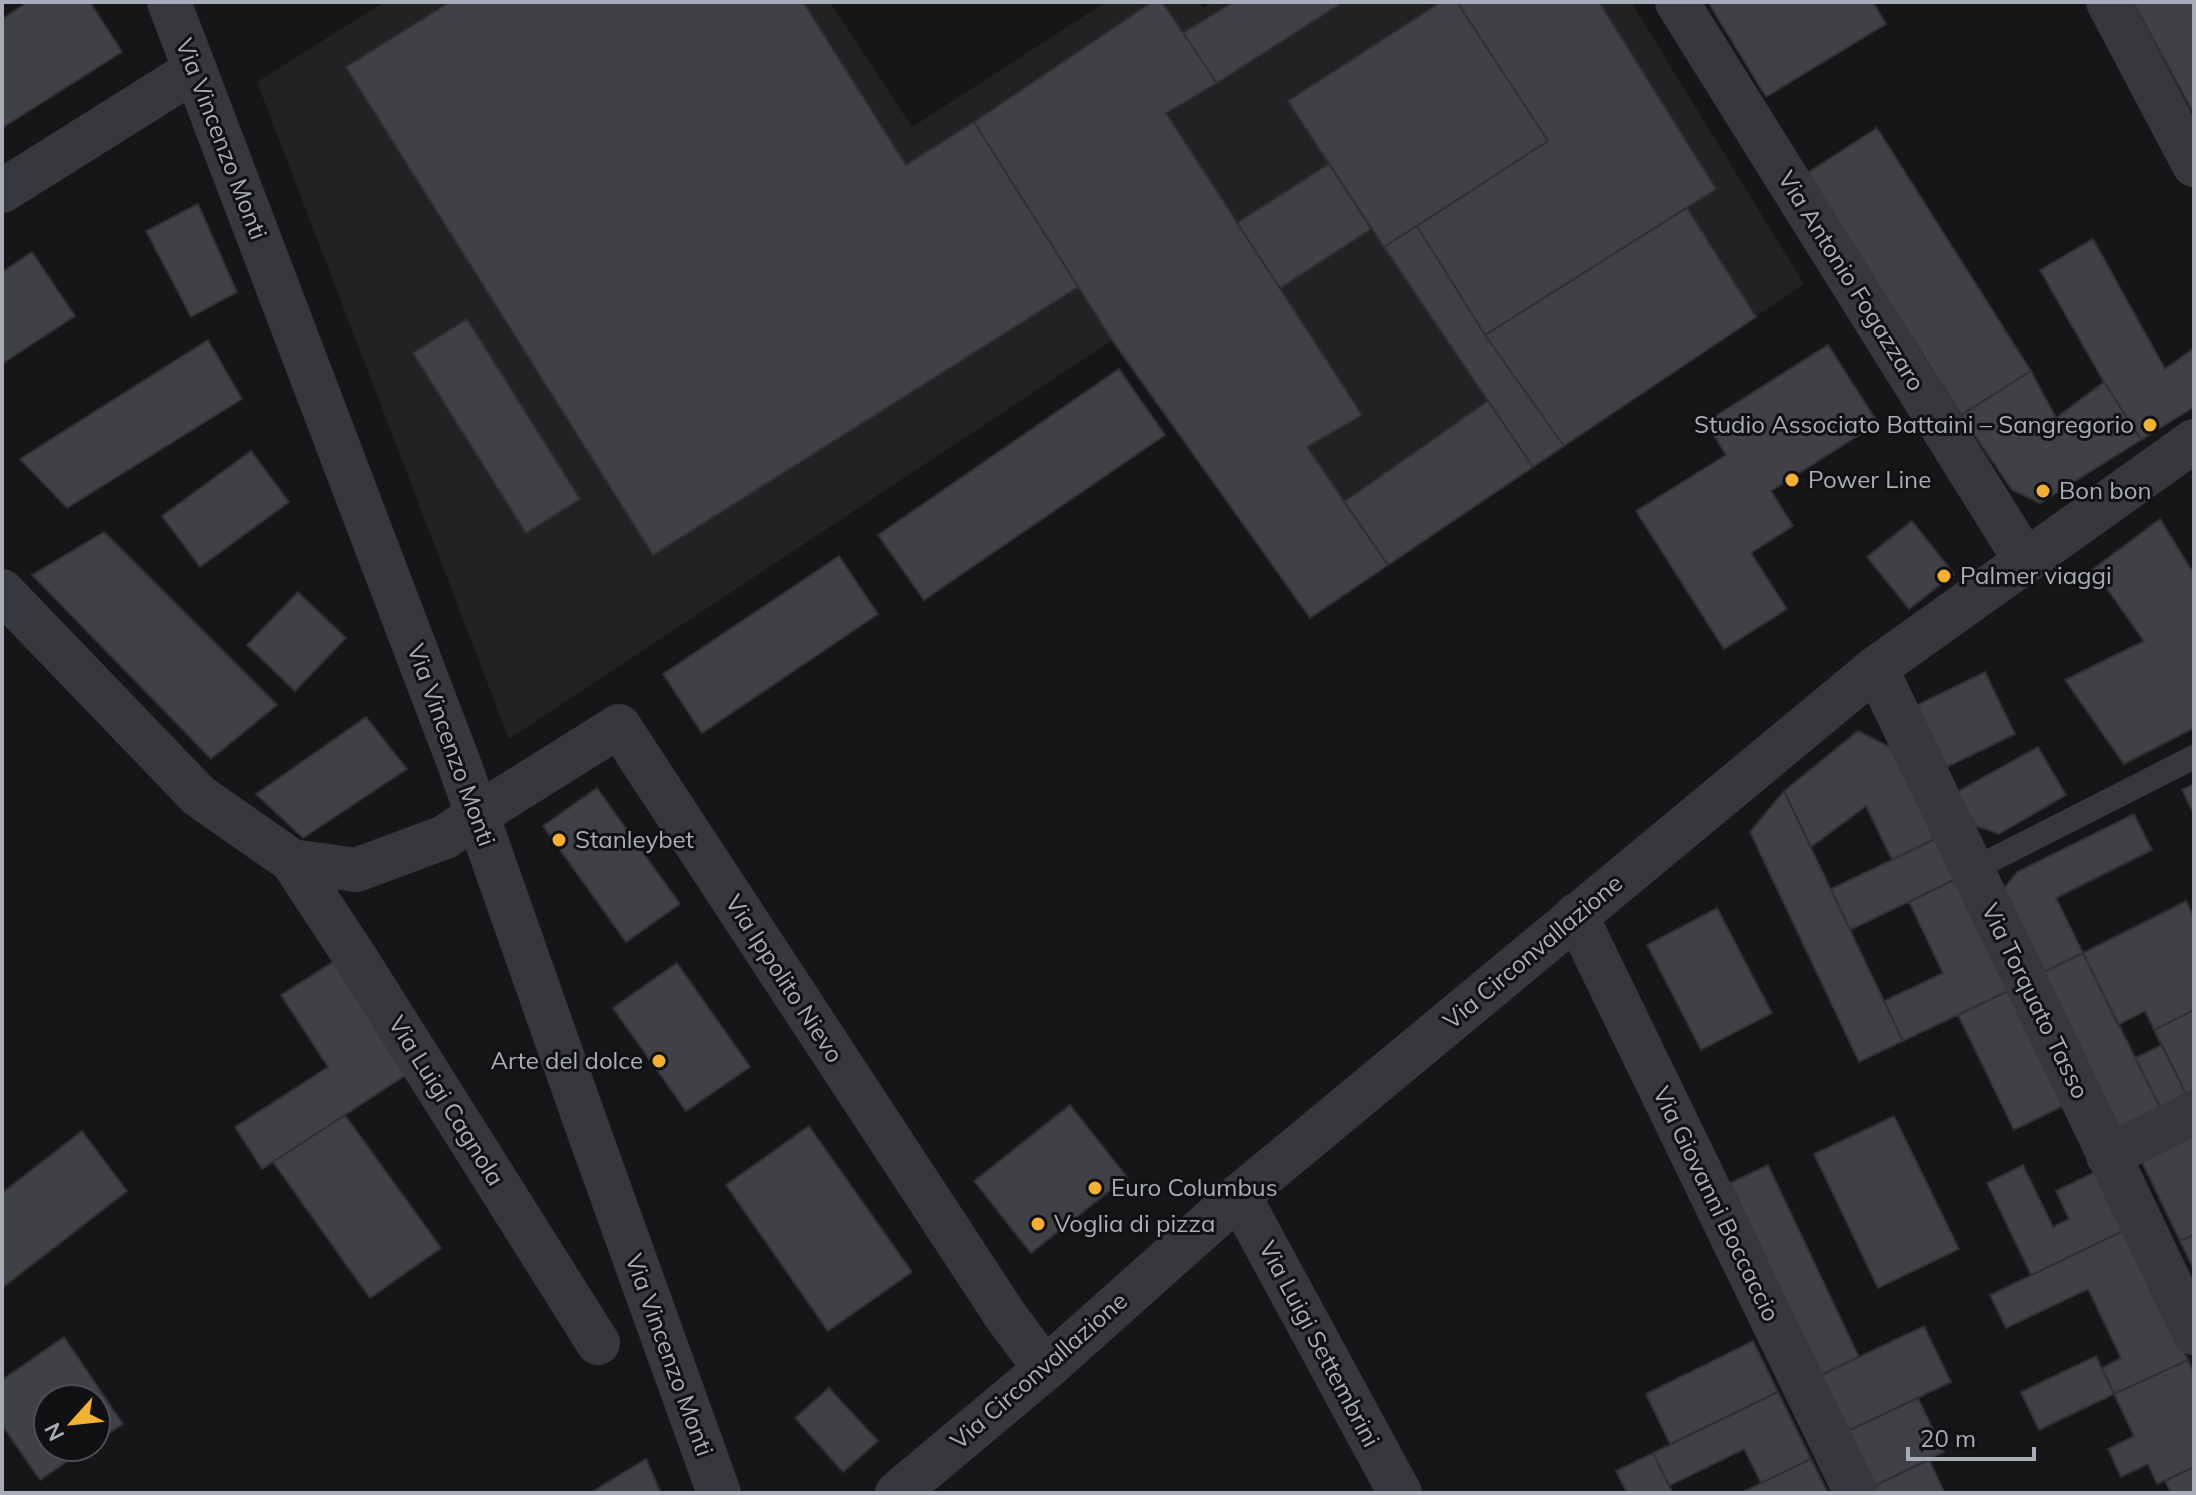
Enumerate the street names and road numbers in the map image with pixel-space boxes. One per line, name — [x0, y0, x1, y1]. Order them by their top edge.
street label: Via Vincenzo Monti — [170, 34, 274, 243]
street label: Via Antonio Fogazzaro — [1772, 165, 1932, 396]
street label: Via Vincenzo Monti — [401, 639, 502, 850]
street label: Via Circonvallazione — [1437, 867, 1628, 1035]
street label: Via Ippolito Nievo — [719, 889, 850, 1068]
street label: Via Torquato Tasso — [1976, 898, 2096, 1103]
street label: Via Luigi Cagnola — [383, 1010, 511, 1191]
street label: Via Giovanni Boccaccio — [1647, 1081, 1787, 1326]
street label: Via Luigi Settembrini — [1253, 1235, 1387, 1452]
street label: Via Vincenzo Monti — [619, 1249, 720, 1460]
street label: Via Circonvallazione — [944, 1285, 1133, 1455]

